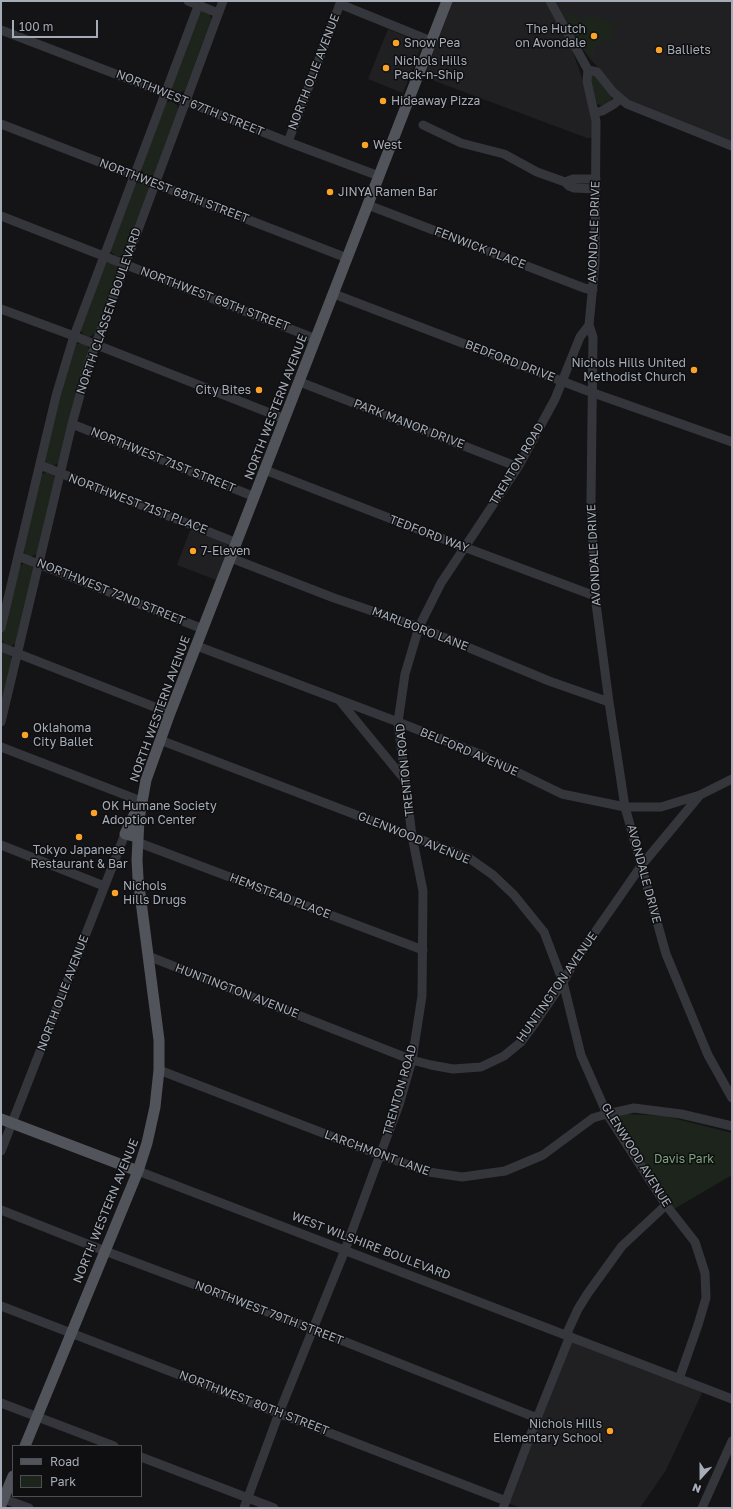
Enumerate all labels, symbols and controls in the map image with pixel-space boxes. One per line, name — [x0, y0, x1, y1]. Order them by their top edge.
scale bar — [14, 12, 100, 38]
street label: NORTH OLIE AVENUE — [285, 12, 343, 132]
text: 100 m — [19, 19, 53, 34]
place label: The Hutch on Avondale — [515, 22, 586, 50]
marker: The Hutch on Avondale — [589, 31, 599, 41]
place label: Snow Pea — [404, 36, 460, 50]
marker: Snow Pea — [391, 38, 401, 48]
place label: Balliets — [667, 43, 711, 57]
marker: Balliets — [654, 45, 664, 55]
place label: Nichols Hills Pack-n-Ship — [394, 54, 467, 82]
marker: Nichols Hills Pack-n-Ship — [381, 63, 391, 73]
street label: NORTHWEST 67TH STREET — [114, 67, 266, 139]
place label: Hideaway Pizza — [391, 94, 480, 108]
marker: Hideaway Pizza — [378, 96, 388, 106]
place label: West — [373, 138, 402, 152]
marker: West — [360, 140, 370, 150]
street label: NORTHWEST 68TH STREET — [97, 156, 251, 226]
street label: AVONDALE DRIVE — [585, 181, 603, 283]
place label: JINYA Ramen Bar — [338, 185, 437, 199]
marker: JINYA Ramen Bar — [325, 187, 335, 197]
street label: FENWICK PLACE — [432, 224, 528, 272]
street label: NORTH CLASSEN BOULEVARD — [74, 226, 144, 396]
street label: NORTHWEST 69TH STREET — [138, 264, 292, 334]
street label: NORTH WESTERN AVENUE — [242, 332, 310, 482]
street label: BEDFORD DRIVE — [463, 337, 557, 385]
place label: Nichols Hills United Methodist Church — [571, 356, 686, 384]
marker: Nichols Hills United Methodist Church — [689, 365, 699, 375]
place label: City Bites — [195, 383, 251, 397]
marker: City Bites — [254, 385, 264, 395]
street label: PARK MANOR DRIVE — [352, 396, 466, 452]
street label: TRENTON ROAD — [487, 420, 547, 508]
street label: NORTHWEST 71ST STREET — [88, 424, 238, 496]
street label: NORTHWEST 71ST PLACE — [66, 471, 210, 537]
street label: AVONDALE DRIVE — [584, 504, 604, 606]
street label: TEDFORD WAY — [387, 512, 471, 556]
place label: 7-Eleven — [201, 544, 250, 558]
marker: 7-Eleven — [188, 546, 198, 556]
street label: NORTHWEST 72ND STREET — [35, 556, 187, 628]
street label: MARLBORO LANE — [370, 604, 470, 654]
street label: NORTH WESTERN AVENUE — [127, 634, 193, 784]
place label: Oklahoma City Ballet — [33, 721, 93, 749]
street label: TRENTON ROAD — [393, 723, 417, 817]
street label: BELFORD AVENUE — [418, 725, 520, 779]
marker: Oklahoma City Ballet — [20, 730, 30, 740]
place label: OK Humane Society Adoption Center — [102, 799, 217, 827]
marker: OK Humane Society Adoption Center — [89, 808, 99, 818]
street label: GLENWOOD AVENUE — [356, 809, 472, 867]
street label: AVONDALE DRIVE — [624, 823, 664, 925]
marker: Tokyo Japanese Restaurant & Bar — [74, 832, 84, 842]
place label: Tokyo Japanese Restaurant & Bar — [30, 843, 128, 871]
street label: HEMSTEAD PLACE — [228, 870, 332, 922]
place label: Nichols Hills Drugs — [123, 879, 186, 907]
marker: Nichols Hills Drugs — [110, 888, 120, 898]
street label: HUNTINGTON AVENUE — [513, 929, 601, 1045]
street label: NORTH OLIE AVENUE — [34, 933, 92, 1053]
street label: HUNTINGTON AVENUE — [173, 961, 301, 1021]
street label: TRENTON ROAD — [380, 1043, 420, 1137]
street label: GLENWOOD AVENUE — [598, 1100, 674, 1210]
street label: LARCHMONT LANE — [322, 1127, 432, 1179]
street label: NORTH WESTERN AVENUE — [70, 1137, 142, 1285]
park label: Davis Park — [654, 1152, 714, 1166]
street label: WEST WILSHIRE BOULEVARD — [289, 1209, 453, 1283]
street label: NORTHWEST 79TH STREET — [193, 1278, 345, 1348]
street label: NORTHWEST 80TH STREET — [177, 1368, 331, 1438]
place label: Nichols Hills Elementary School — [493, 1417, 602, 1445]
marker: Nichols Hills Elementary School — [605, 1426, 615, 1436]
legend — [12, 1445, 142, 1497]
text: Road — [50, 1454, 79, 1469]
north arrow — [681, 1457, 721, 1497]
text: Park — [50, 1474, 76, 1489]
text: N — [690, 1481, 703, 1496]

